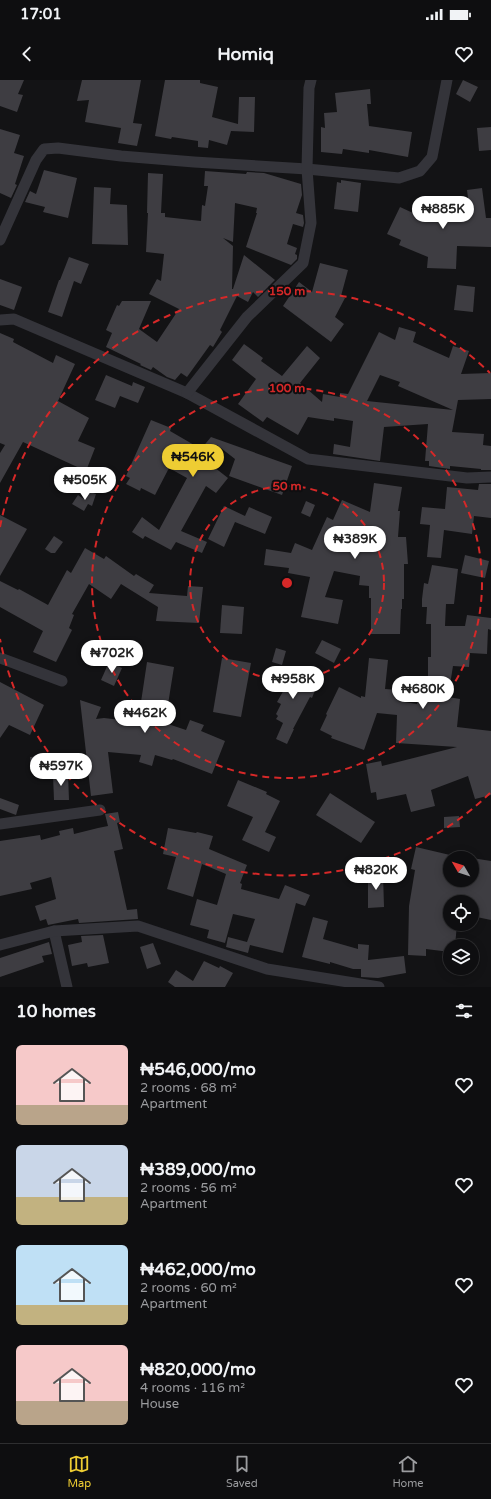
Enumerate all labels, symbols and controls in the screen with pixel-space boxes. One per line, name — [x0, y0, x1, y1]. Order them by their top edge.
text: 17:01 — [20, 5, 62, 23]
icon: back — [16, 43, 38, 65]
text: Homiq — [217, 43, 274, 65]
icon: heart — [453, 43, 475, 65]
pin: ₦885K — [415, 196, 471, 230]
text: ₦885K — [421, 201, 465, 217]
text: 150 m — [269, 284, 305, 298]
text: 100 m — [269, 381, 305, 395]
pin: ₦546K — [165, 444, 221, 478]
text: ₦546K — [171, 449, 215, 465]
pin: ₦505K — [57, 467, 113, 501]
text: ₦505K — [63, 472, 107, 488]
text: 50 m — [272, 479, 302, 493]
pin: ₦389K — [327, 526, 383, 560]
text: ₦389K — [333, 531, 377, 547]
centre of rings — [280, 576, 294, 590]
pin: ₦702K — [84, 640, 140, 674]
text: ₦702K — [90, 645, 134, 661]
pin: ₦958K — [265, 666, 321, 700]
text: ₦958K — [271, 671, 315, 687]
pin: ₦680K — [395, 676, 451, 710]
text: ₦680K — [401, 681, 445, 697]
pin: ₦462K — [117, 700, 173, 734]
text: ₦462K — [123, 705, 167, 721]
pin: ₦597K — [33, 753, 89, 787]
text: ₦597K — [39, 758, 83, 774]
north arrow — [443, 851, 479, 887]
map controls — [443, 851, 479, 975]
pin: ₦820K — [348, 857, 404, 891]
text: ₦820K — [354, 862, 398, 878]
button: locate — [443, 895, 479, 931]
button: layers — [443, 939, 479, 975]
icon: filters — [453, 1000, 475, 1022]
text: 10 homes — [16, 1001, 96, 1022]
text: ₦546,000/mo — [140, 1059, 256, 1080]
icon: home — [48, 1061, 96, 1109]
icon: heart — [453, 1074, 475, 1096]
text: 2 rooms · 68 m² — [140, 1080, 237, 1096]
text: Apartment — [140, 1096, 207, 1112]
text: ₦389,000/mo — [140, 1159, 256, 1180]
icon: home — [48, 1161, 96, 1209]
icon: heart — [453, 1174, 475, 1196]
text: 2 rooms · 56 m² — [140, 1180, 237, 1196]
text: Apartment — [140, 1196, 207, 1212]
text: ₦462,000/mo — [140, 1259, 256, 1280]
icon: home — [48, 1261, 96, 1309]
icon: heart — [453, 1274, 475, 1296]
text: 2 rooms · 60 m² — [140, 1280, 237, 1296]
text: Apartment — [140, 1296, 207, 1312]
text: ₦820,000/mo — [140, 1359, 256, 1380]
icon: home — [48, 1361, 96, 1409]
icon: heart — [453, 1374, 475, 1396]
text: 4 rooms · 116 m² — [140, 1380, 245, 1396]
text: House — [140, 1396, 179, 1412]
tab: Map — [67, 1453, 91, 1490]
tab: Saved — [226, 1453, 258, 1490]
tab: Home — [392, 1453, 424, 1490]

